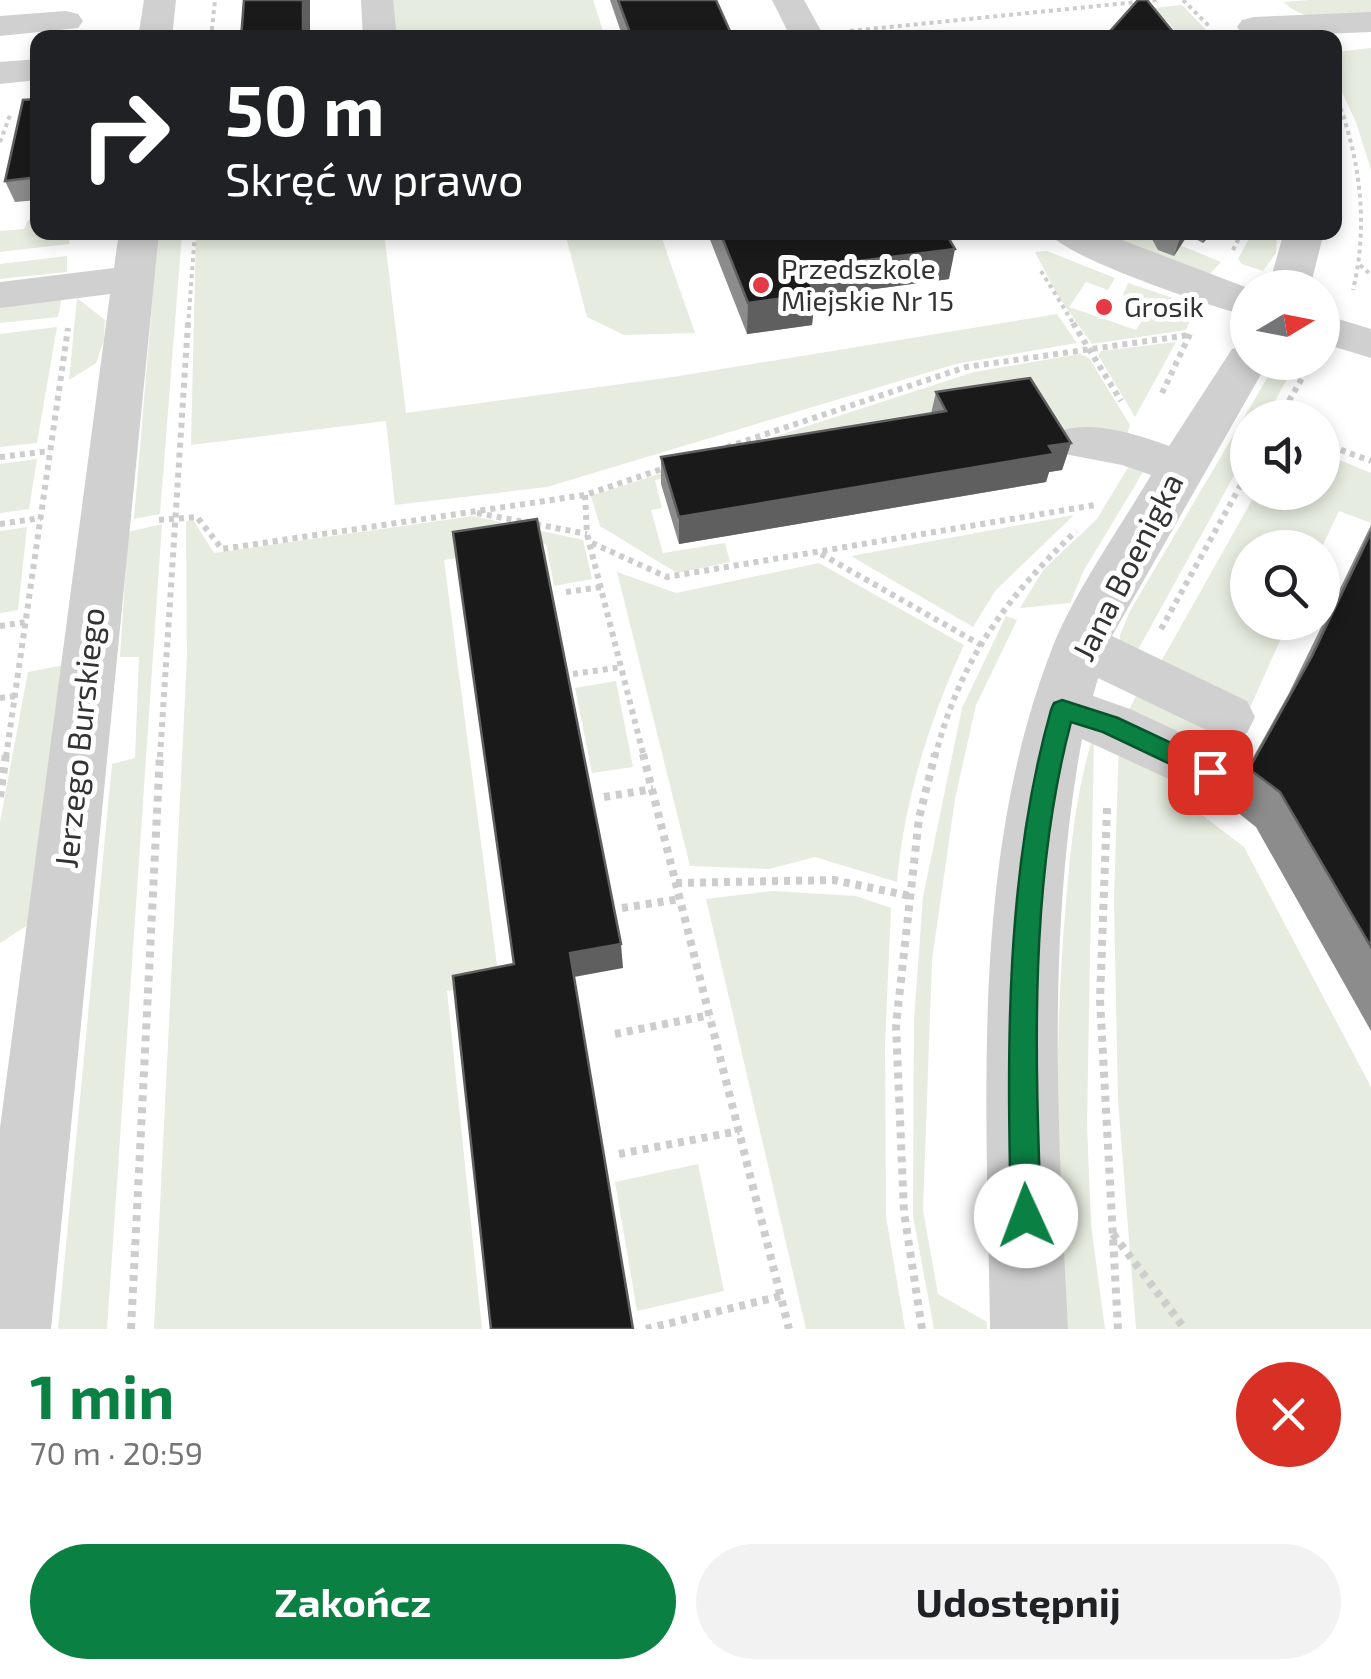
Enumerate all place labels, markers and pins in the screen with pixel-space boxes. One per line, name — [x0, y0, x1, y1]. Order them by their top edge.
place label: Przedszkole Miejskie Nr 15 — [781, 251, 954, 317]
marker: Przedszkole Miejskie Nr 15 — [750, 274, 772, 296]
place label: Grosik — [1124, 289, 1204, 323]
marker: Grosik — [1093, 296, 1115, 318]
pin — [1168, 730, 1253, 815]

